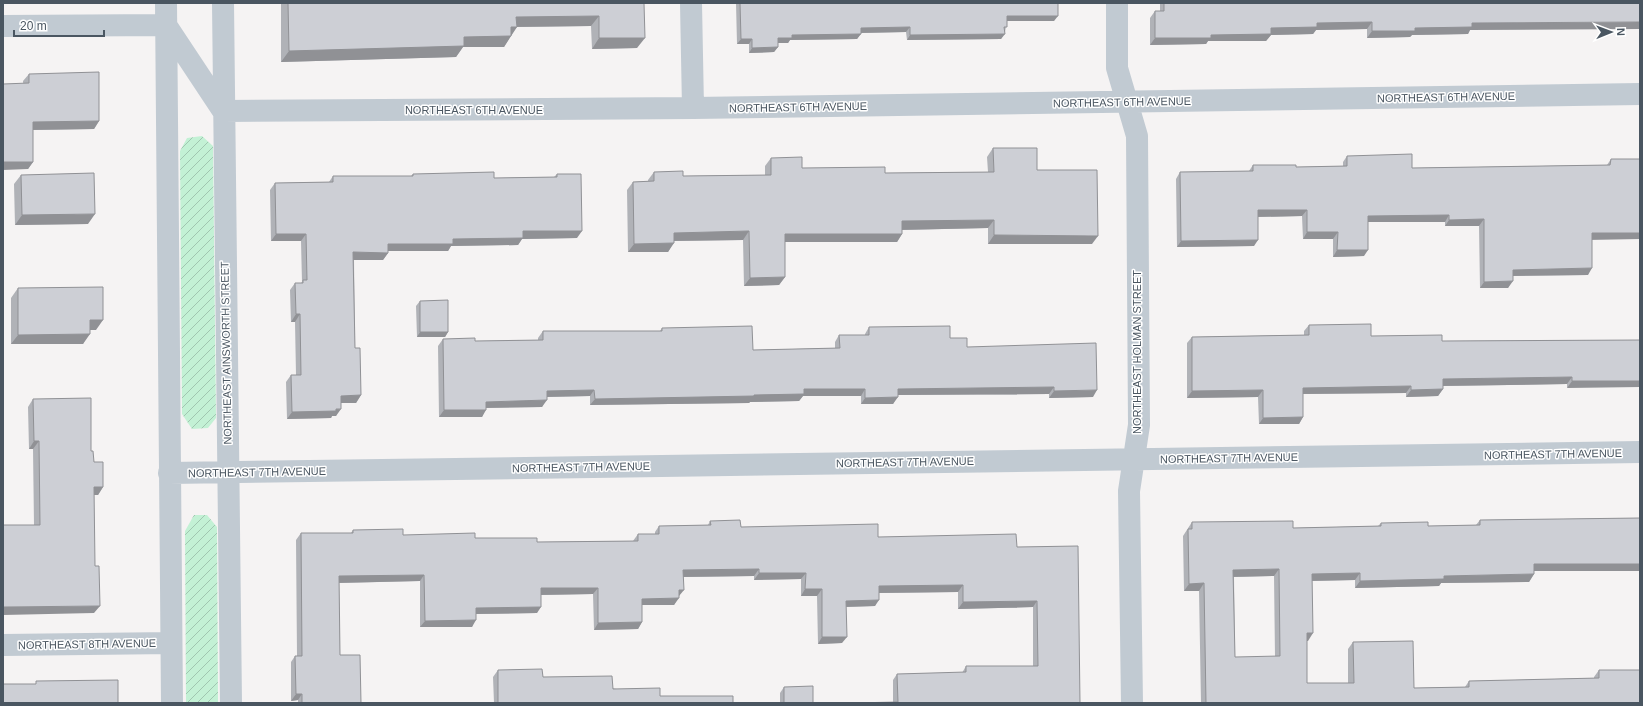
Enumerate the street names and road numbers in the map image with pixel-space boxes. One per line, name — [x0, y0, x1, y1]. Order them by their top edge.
street label: NORTHEAST 6TH AVENUE — [1377, 90, 1515, 104]
street label: NORTHEAST 6TH AVENUE — [1053, 95, 1191, 109]
street label: NORTHEAST 6TH AVENUE — [729, 100, 867, 114]
street label: NORTHEAST 6TH AVENUE — [405, 104, 543, 116]
street label: NORTHEAST AINSWORTH STREET — [218, 261, 234, 445]
street label: NORTHEAST HOLMAN STREET — [1131, 270, 1143, 434]
street label: NORTHEAST 7TH AVENUE — [1484, 447, 1622, 461]
street label: NORTHEAST 7TH AVENUE — [1160, 451, 1298, 465]
street label: NORTHEAST 7TH AVENUE — [836, 455, 974, 469]
street label: NORTHEAST 7TH AVENUE — [512, 460, 650, 474]
street label: NORTHEAST 7TH AVENUE — [188, 465, 326, 479]
street label: NORTHEAST 8TH AVENUE — [18, 637, 156, 651]

